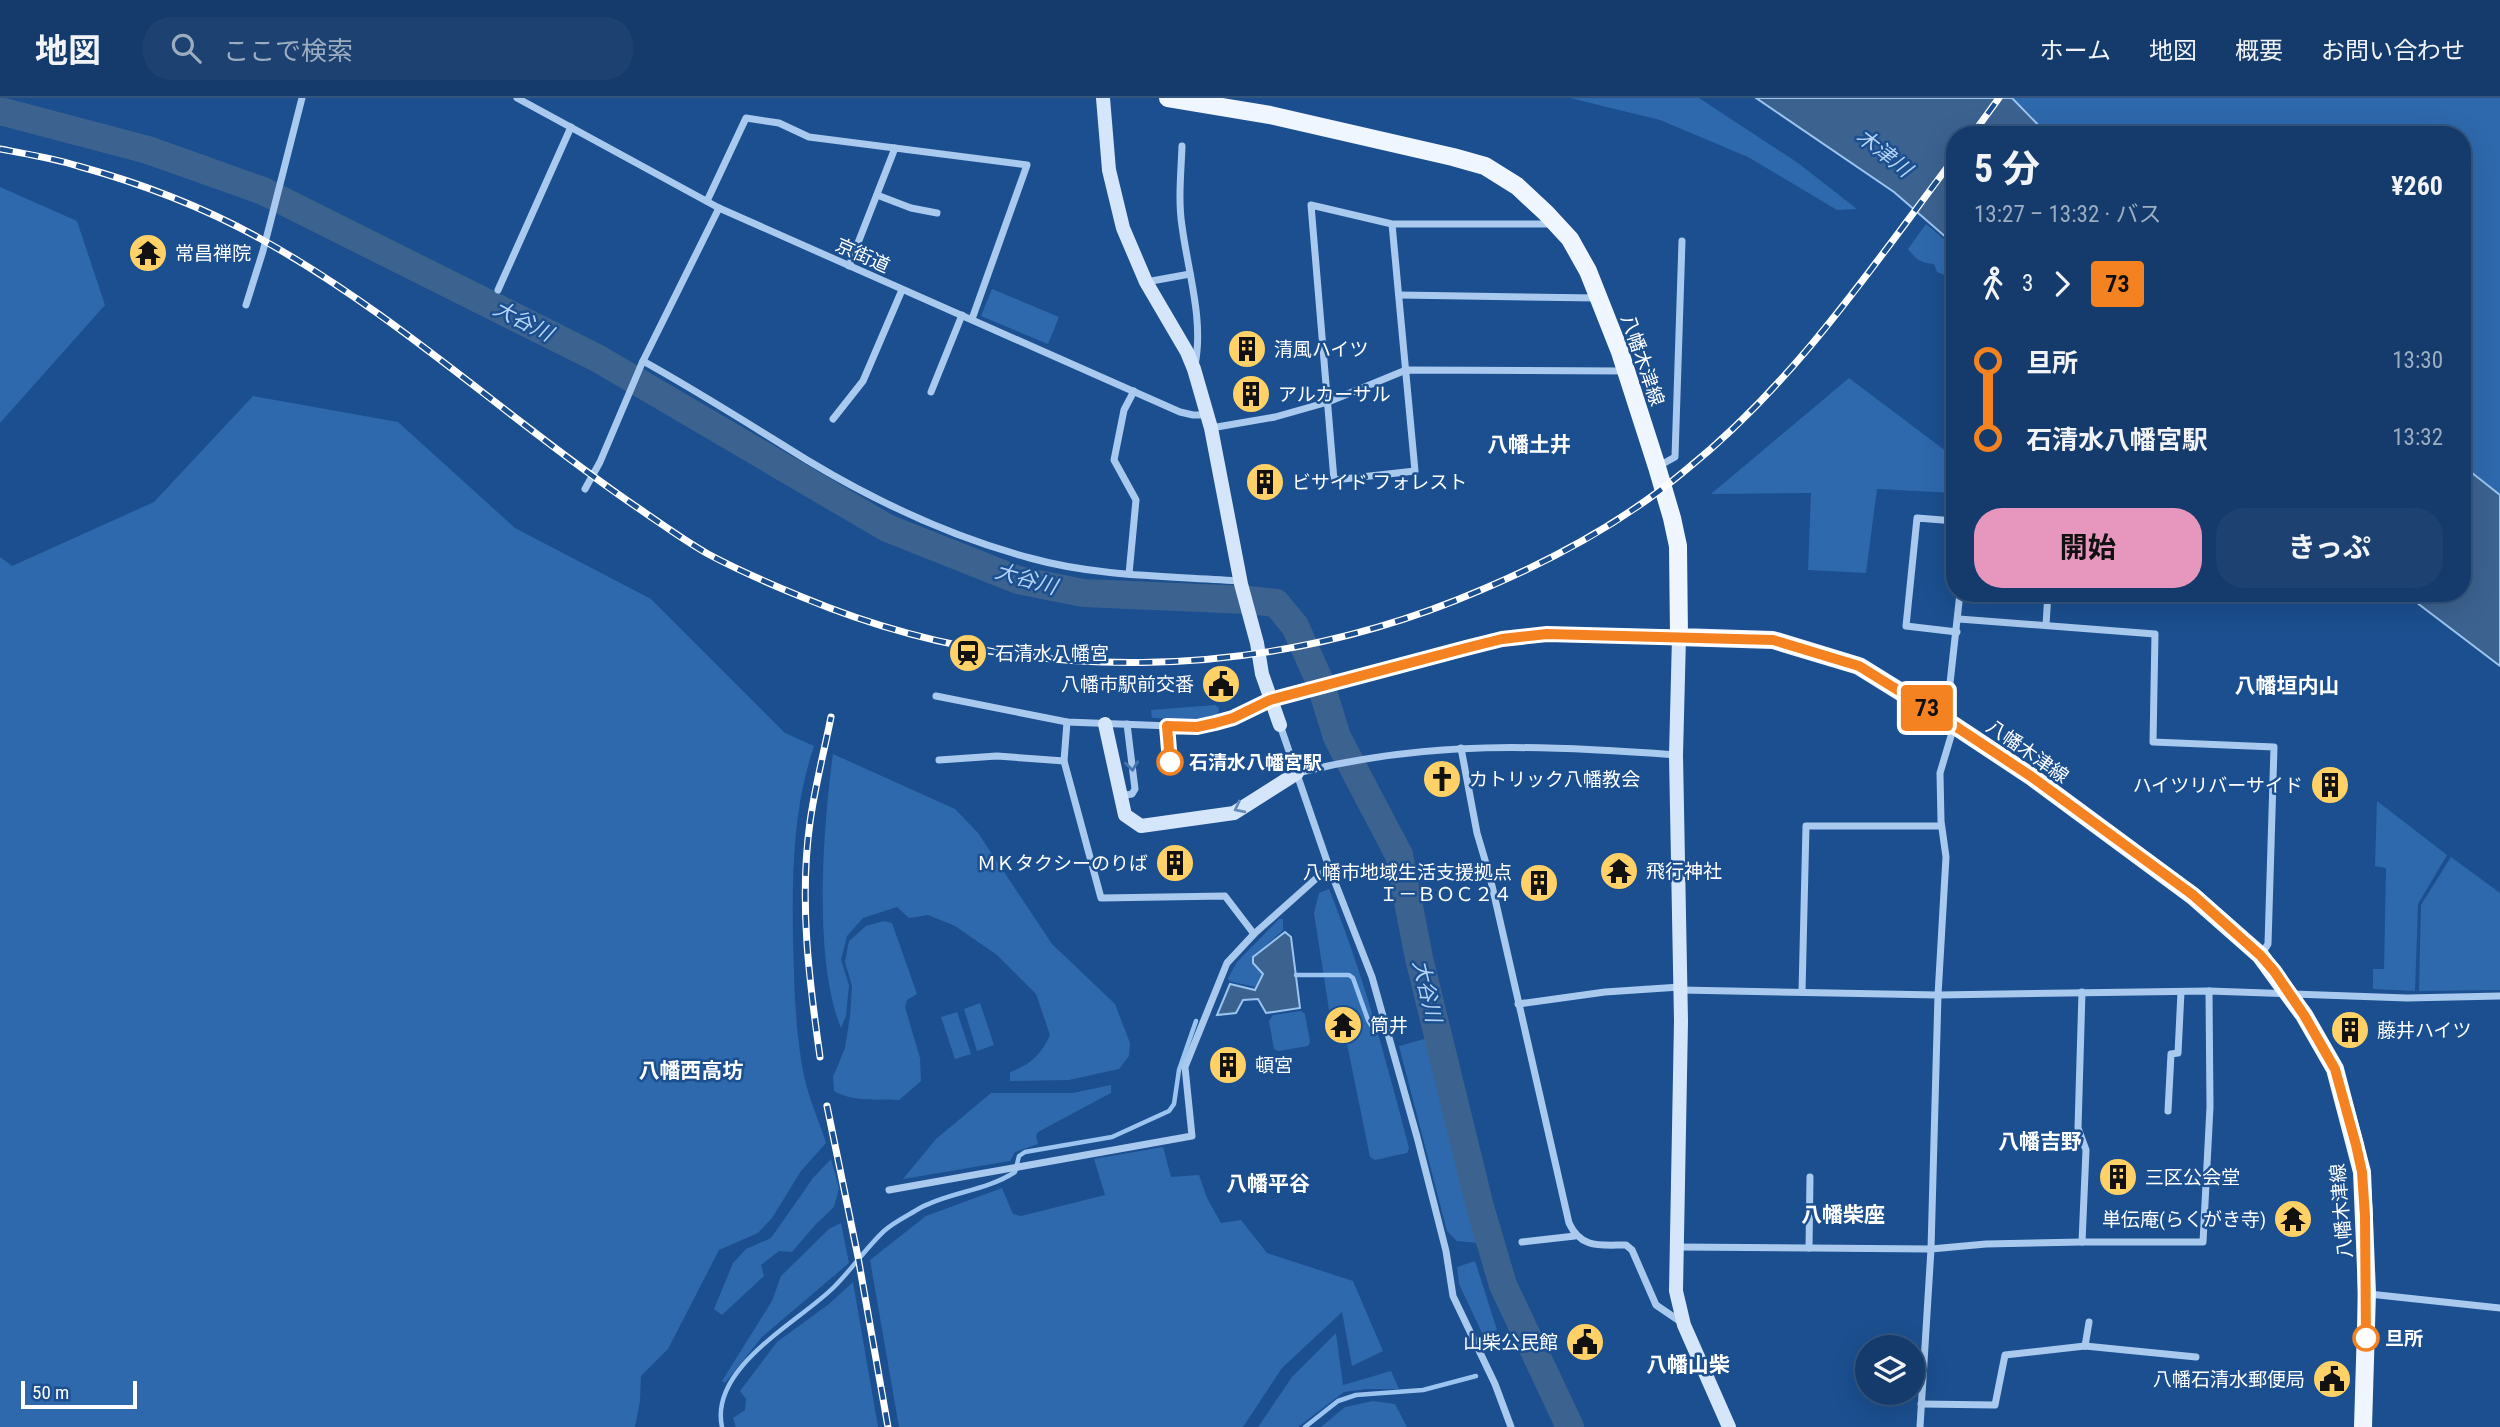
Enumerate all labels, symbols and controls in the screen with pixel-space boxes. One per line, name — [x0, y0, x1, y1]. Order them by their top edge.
search box — [143, 17, 633, 80]
icon: search — [167, 29, 205, 67]
text: 地図 — [35, 31, 101, 70]
text: ここで検索 — [223, 36, 353, 66]
text: ホーム — [2040, 37, 2111, 65]
text: 地図 — [2149, 37, 2197, 65]
text: 概要 — [2235, 37, 2283, 65]
text: お問い合わせ — [2321, 37, 2465, 65]
water label: 木津川 — [1852, 124, 1918, 183]
text: 5 分 — [1974, 147, 2040, 191]
text: ¥260 — [2391, 171, 2443, 201]
text: 13:27 – 13:32 · バス — [1974, 201, 2161, 228]
temple icon: 常昌禅院 — [127, 232, 169, 274]
street label: 京街道 — [832, 233, 894, 278]
place label: 常昌禅院 — [175, 242, 251, 265]
icon: walk — [1974, 265, 2012, 303]
icon: forward — [2043, 265, 2081, 303]
text: 3 — [2022, 270, 2033, 297]
text: 73 — [2105, 270, 2130, 298]
water label: 大谷川 — [489, 296, 558, 347]
street label: 八幡木津線 — [1616, 311, 1669, 409]
building icon: 清風ハイツ — [1226, 328, 1268, 370]
place label: 清風ハイツ — [1274, 338, 1369, 361]
text: 13:30 — [2392, 347, 2443, 374]
text: 旦所 — [2026, 348, 2078, 378]
building icon: アルカーサル — [1230, 373, 1272, 415]
place label: アルカーサル — [1278, 383, 1391, 406]
text: 13:32 — [2392, 424, 2443, 451]
text: 石清水八幡宮駅 — [2026, 425, 2208, 455]
district label: 八幡土井 — [1487, 433, 1571, 457]
building icon: ビサイド フォレスト — [1244, 461, 1286, 503]
place label: ビサイド フォレスト — [1292, 471, 1467, 494]
button: 開始 — [1974, 508, 2202, 588]
button: きっぷ — [2216, 508, 2443, 588]
water label: 大谷川 — [992, 559, 1062, 600]
station icon: 石清水八幡宮 — [947, 632, 989, 674]
place label: 石清水八幡宮 — [995, 642, 1109, 665]
public building icon: 八幡市駅前交番 — [1200, 663, 1242, 705]
place label: 八幡市駅前交番 — [1061, 673, 1194, 696]
district label: 八幡垣内山 — [2235, 674, 2340, 698]
line badge: 73 — [1896, 685, 1958, 731]
text: 73 — [1915, 694, 1939, 722]
street label: 八幡木津線 — [1982, 715, 2073, 788]
marker: 石清水八幡宮駅 — [1157, 749, 1183, 775]
place label: 石清水八幡宮駅 — [1189, 751, 1322, 774]
church icon: カトリック八幡教会 — [1421, 758, 1463, 800]
one-way arrow — [1125, 760, 1140, 772]
building icon: ハイツリバーサイド — [2309, 764, 2351, 806]
place label: カトリック八幡教会 — [1469, 768, 1640, 791]
place label: ハイツリバーサイド — [2133, 774, 2303, 797]
one-way arrow — [1234, 799, 1246, 813]
building icon: ＭＫタクシーのりば — [1154, 842, 1196, 884]
temple icon: 飛行神社 — [1598, 850, 1640, 892]
place label: ＭＫタクシーのりば — [977, 852, 1148, 875]
place label: 飛行神社 — [1646, 860, 1722, 883]
place label: 八幡市地域生活支援拠点 Ｉ－ＢＯＣ２４ — [1303, 861, 1512, 906]
building icon: 八幡市地域生活支援拠点 Ｉ－ＢＯＣ２４ — [1518, 862, 1560, 904]
water label: 大谷川 — [1408, 958, 1446, 1026]
temple icon: 筒井 — [1322, 1004, 1364, 1046]
building icon: 藤井ハイツ — [2329, 1009, 2371, 1051]
place label: 筒井 — [1370, 1014, 1408, 1037]
place label: 藤井ハイツ — [2377, 1019, 2472, 1042]
building icon: 頓宮 — [1207, 1044, 1249, 1086]
place label: 頓宮 — [1255, 1054, 1293, 1077]
district label: 八幡西高坊 — [639, 1059, 744, 1083]
district label: 八幡吉野 — [1998, 1130, 2082, 1154]
building icon: 三区公会堂 — [2097, 1156, 2139, 1198]
street label: 八幡木津線 — [2326, 1163, 2357, 1259]
place label: 三区公会堂 — [2145, 1166, 2240, 1189]
district label: 八幡平谷 — [1226, 1172, 1310, 1196]
temple icon: 単伝庵(らくがき寺) — [2272, 1198, 2314, 1240]
district label: 八幡柴座 — [1801, 1203, 1885, 1227]
place label: 単伝庵(らくがき寺) — [2102, 1208, 2266, 1231]
public building icon: 山柴公民館 — [1564, 1321, 1606, 1363]
marker: 旦所 — [2353, 1325, 2379, 1351]
place label: 旦所 — [2385, 1327, 2423, 1350]
place label: 山柴公民館 — [1463, 1331, 1558, 1354]
map controls — [1855, 1335, 1925, 1405]
button: layers — [1855, 1335, 1925, 1405]
district label: 八幡山柴 — [1646, 1353, 1730, 1377]
public building icon: 八幡石清水郵便局 — [2311, 1358, 2353, 1400]
place label: 八幡石清水郵便局 — [2153, 1368, 2305, 1391]
scale bar — [21, 1378, 136, 1410]
text: 50 m — [32, 1381, 69, 1404]

